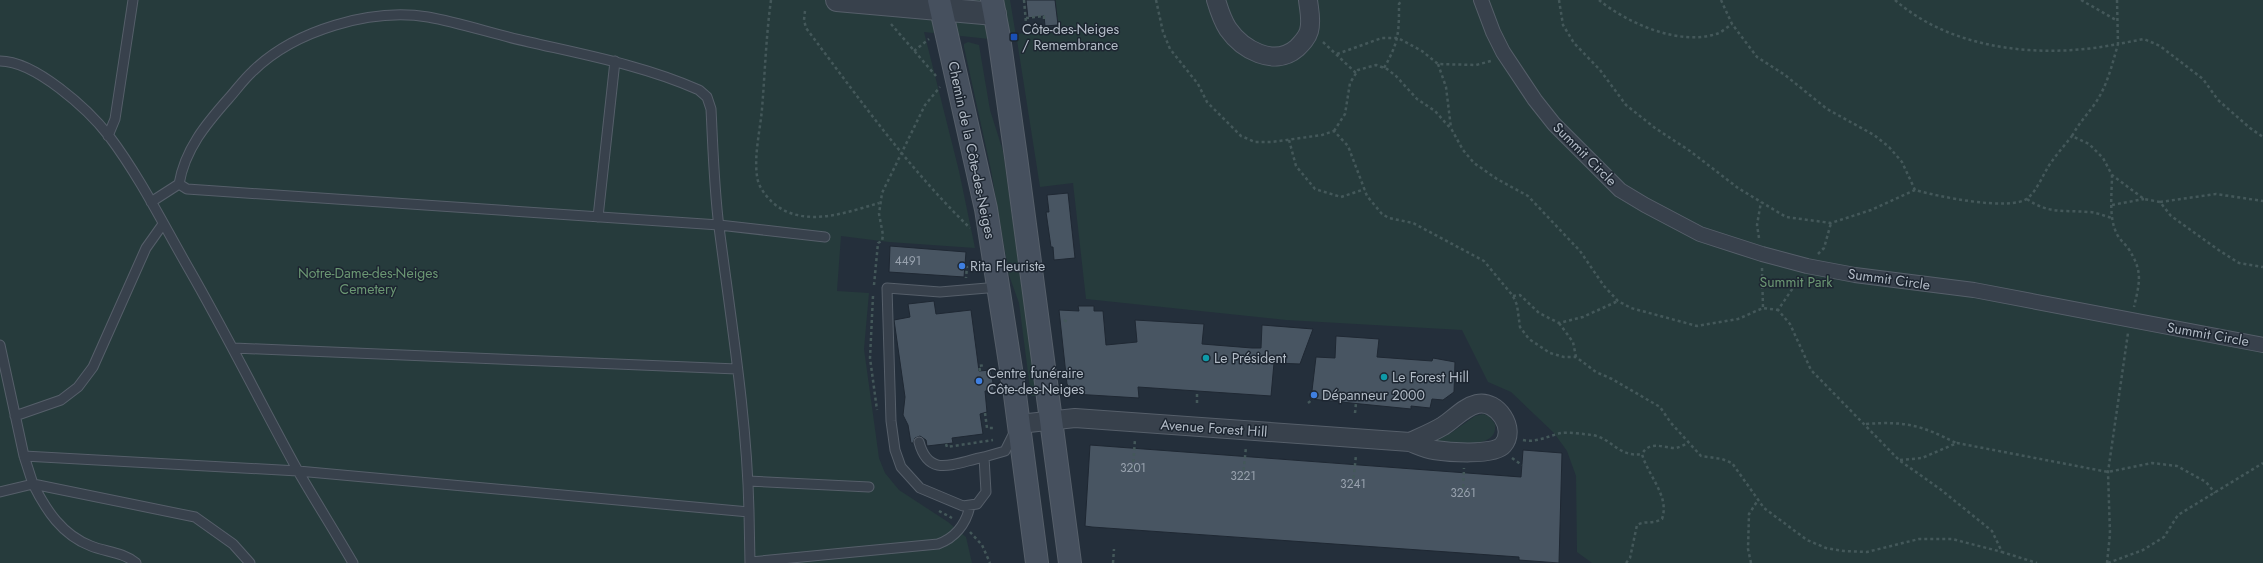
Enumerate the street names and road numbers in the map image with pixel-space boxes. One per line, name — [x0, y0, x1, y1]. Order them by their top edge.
street label: Chemin de la Côte-des-Neiges — [943, 59, 1001, 241]
street label: Summit Circle — [1549, 118, 1621, 190]
street label: Summit Circle — [1847, 263, 1931, 295]
street label: Summit Circle — [2165, 317, 2251, 351]
street label: Avenue Forest Hill — [1160, 414, 1268, 442]

